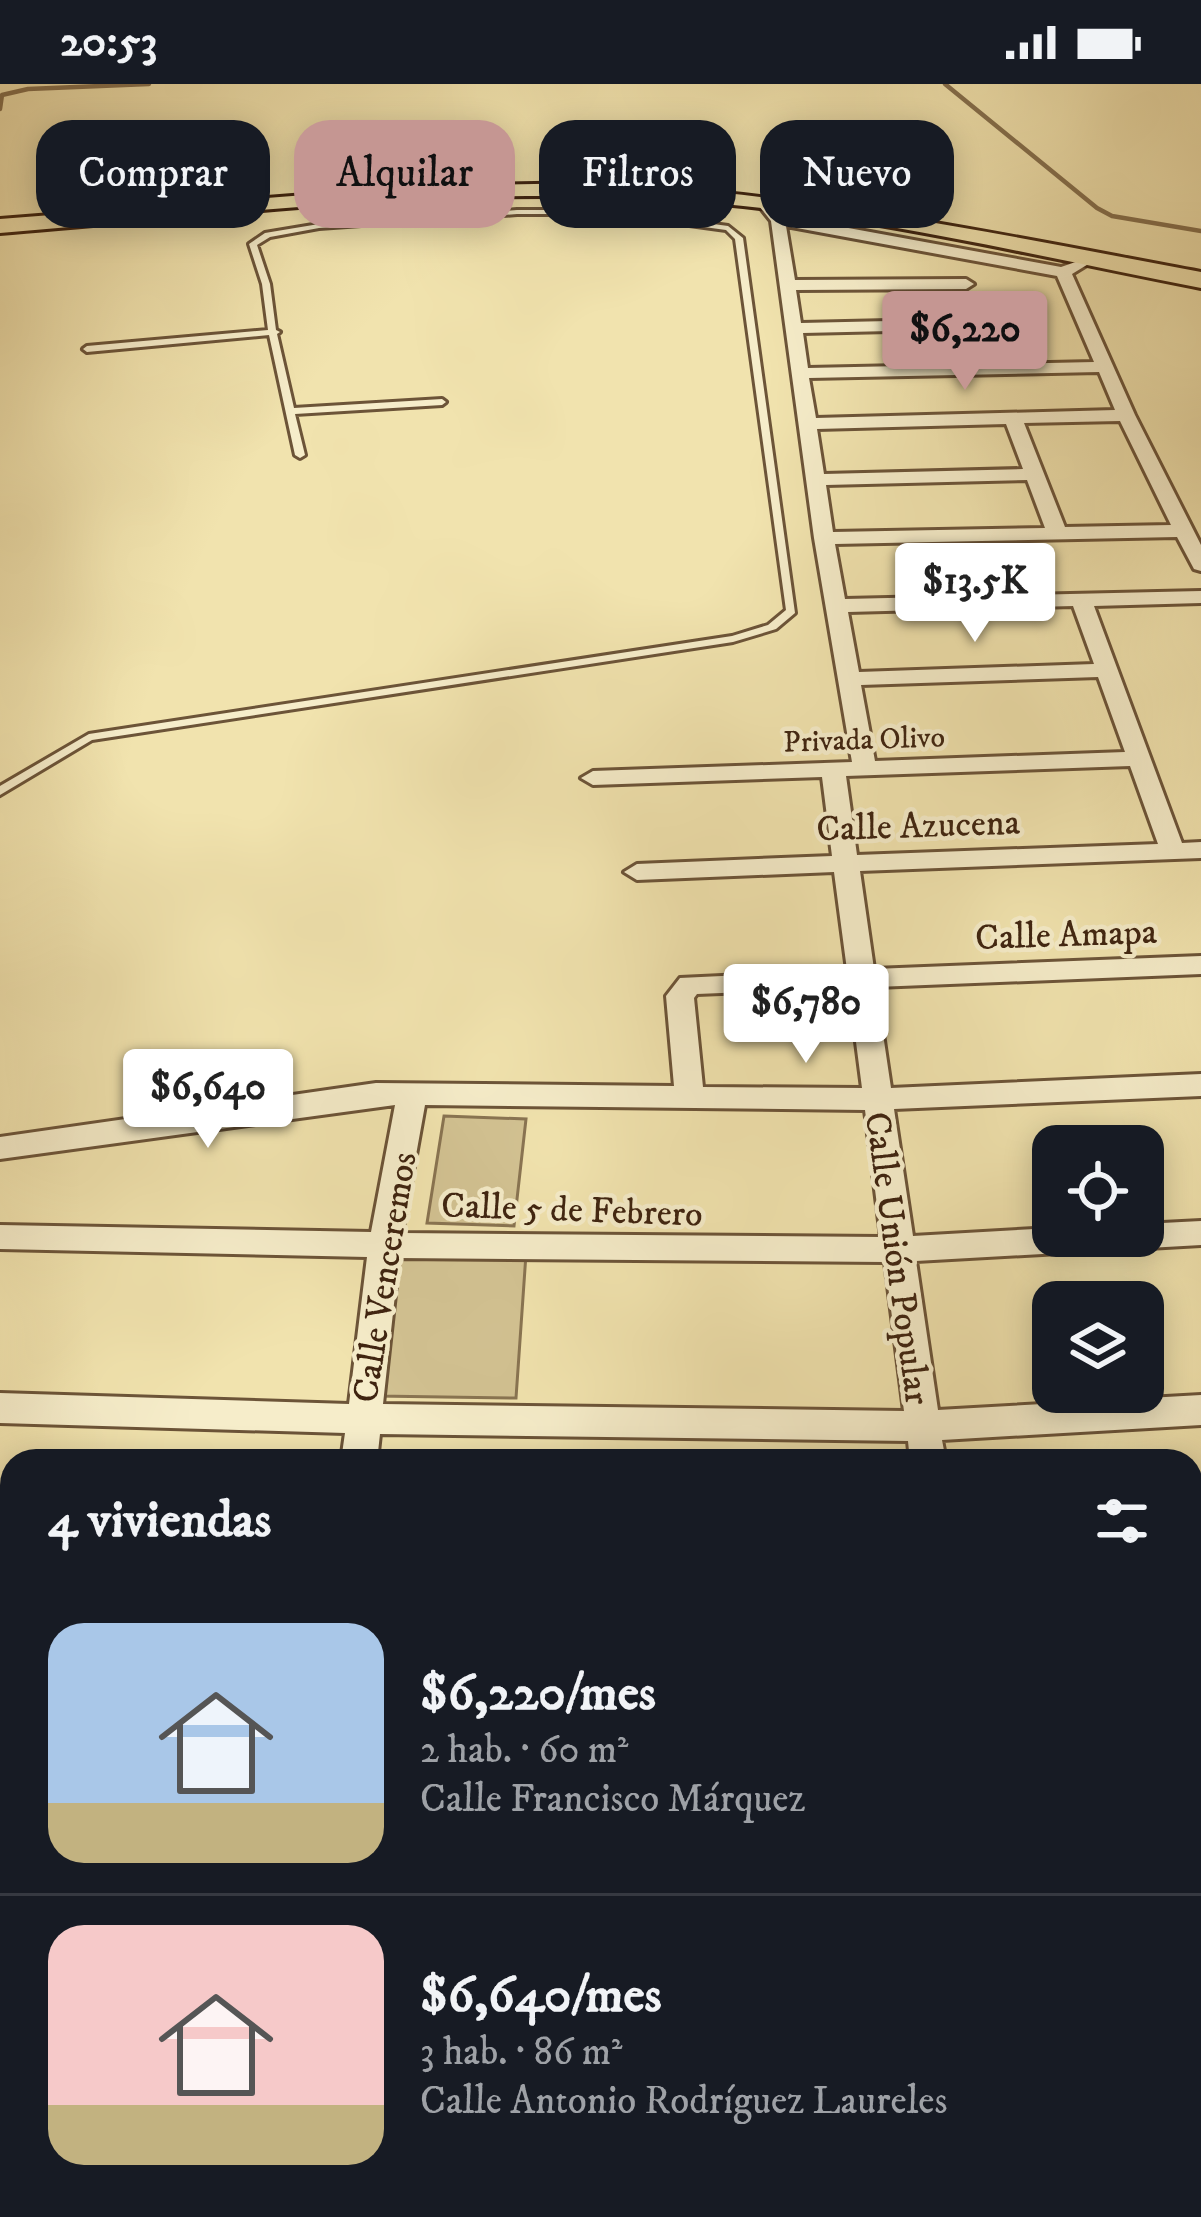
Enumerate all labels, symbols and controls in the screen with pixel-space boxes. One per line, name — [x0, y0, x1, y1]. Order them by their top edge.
text: 20:53 — [60, 14, 157, 70]
chip: Comprar — [36, 120, 270, 228]
chip: Alquilar — [294, 120, 515, 228]
chip: Filtros — [539, 120, 736, 228]
chip: Nuevo — [760, 120, 954, 228]
pin: $6,220 — [867, 291, 1063, 393]
text: $6,220 — [909, 305, 1021, 354]
pin: $13.5K — [877, 543, 1073, 645]
text: $13.5K — [922, 557, 1028, 606]
street label: Privada Olivo — [783, 719, 946, 762]
street label: Calle Azucena — [815, 800, 1021, 853]
street label: Calle Amapa — [974, 910, 1159, 961]
pin: $6,780 — [708, 964, 904, 1066]
text: $6,780 — [751, 978, 861, 1027]
pin: $6,640 — [110, 1049, 306, 1151]
text: $6,640 — [150, 1063, 266, 1112]
street label: Calle Unión Popular — [854, 1109, 939, 1408]
map controls — [1032, 1125, 1164, 1413]
button: locate — [1032, 1125, 1164, 1257]
street label: Calle Venceremos — [343, 1149, 427, 1406]
street label: Calle 5 de Febrero — [440, 1183, 703, 1238]
button: layers — [1032, 1281, 1164, 1413]
icon: filters — [1089, 1488, 1155, 1554]
text: 4 viviendas — [48, 1489, 271, 1553]
text: $6,220/mes — [420, 1662, 656, 1726]
icon: home — [144, 1671, 288, 1815]
text: 2 hab. · 60 m² — [420, 1726, 629, 1775]
text: Calle Francisco Márquez — [420, 1775, 805, 1824]
text: $6,640/mes — [420, 1964, 662, 2028]
icon: home — [144, 1973, 288, 2117]
text: 3 hab. · 86 m² — [420, 2028, 622, 2077]
text: Calle Antonio Rodríguez Laureles — [420, 2077, 947, 2126]

